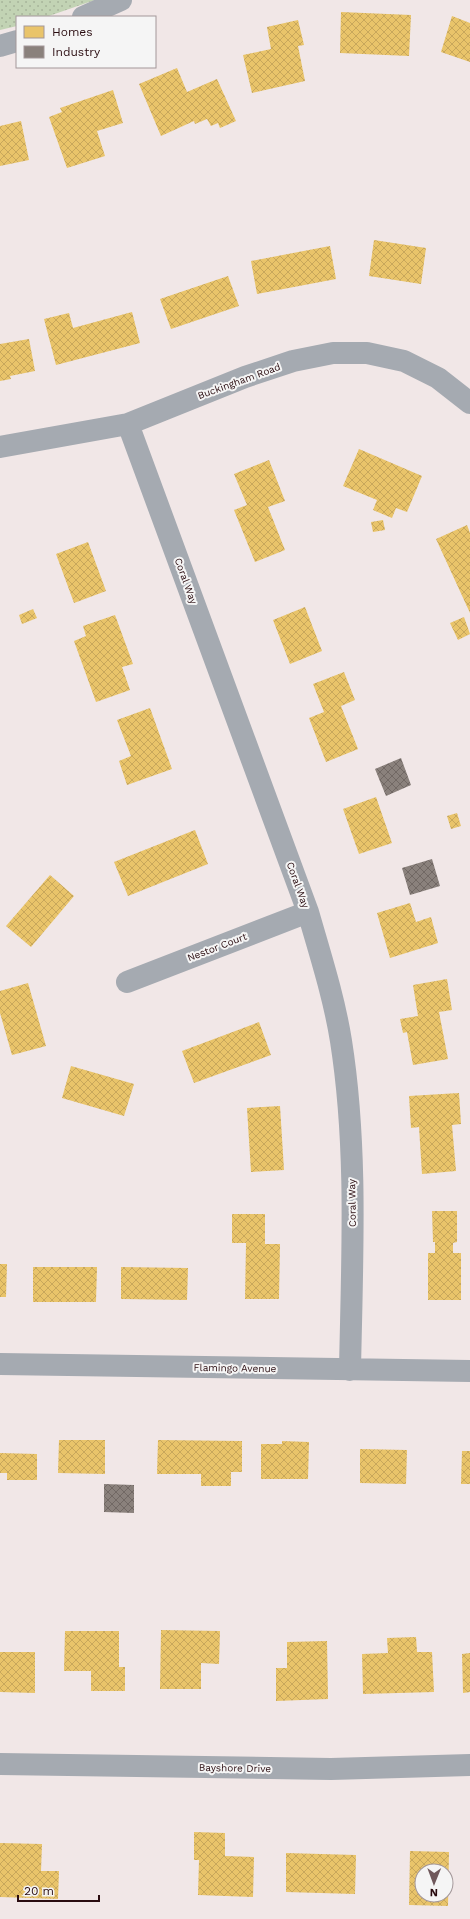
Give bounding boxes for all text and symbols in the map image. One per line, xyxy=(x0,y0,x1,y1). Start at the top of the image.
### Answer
legend xyxy=(16,16,156,68)
text: Homes xyxy=(52,25,93,39)
text: Industry xyxy=(52,45,101,59)
street label: Buckingham Road xyxy=(196,361,282,401)
street label: Coral Way xyxy=(173,557,200,606)
street label: Coral Way xyxy=(285,861,312,910)
street label: Nestor Court xyxy=(186,930,249,963)
street label: Coral Way xyxy=(346,1178,358,1227)
street label: Flamingo Avenue xyxy=(193,1362,277,1374)
street label: Bayshore Drive xyxy=(199,1762,271,1774)
north arrow xyxy=(414,1863,454,1903)
scale bar xyxy=(18,1877,99,1903)
text: 20 m xyxy=(24,1884,54,1898)
text: N xyxy=(430,1886,438,1899)

